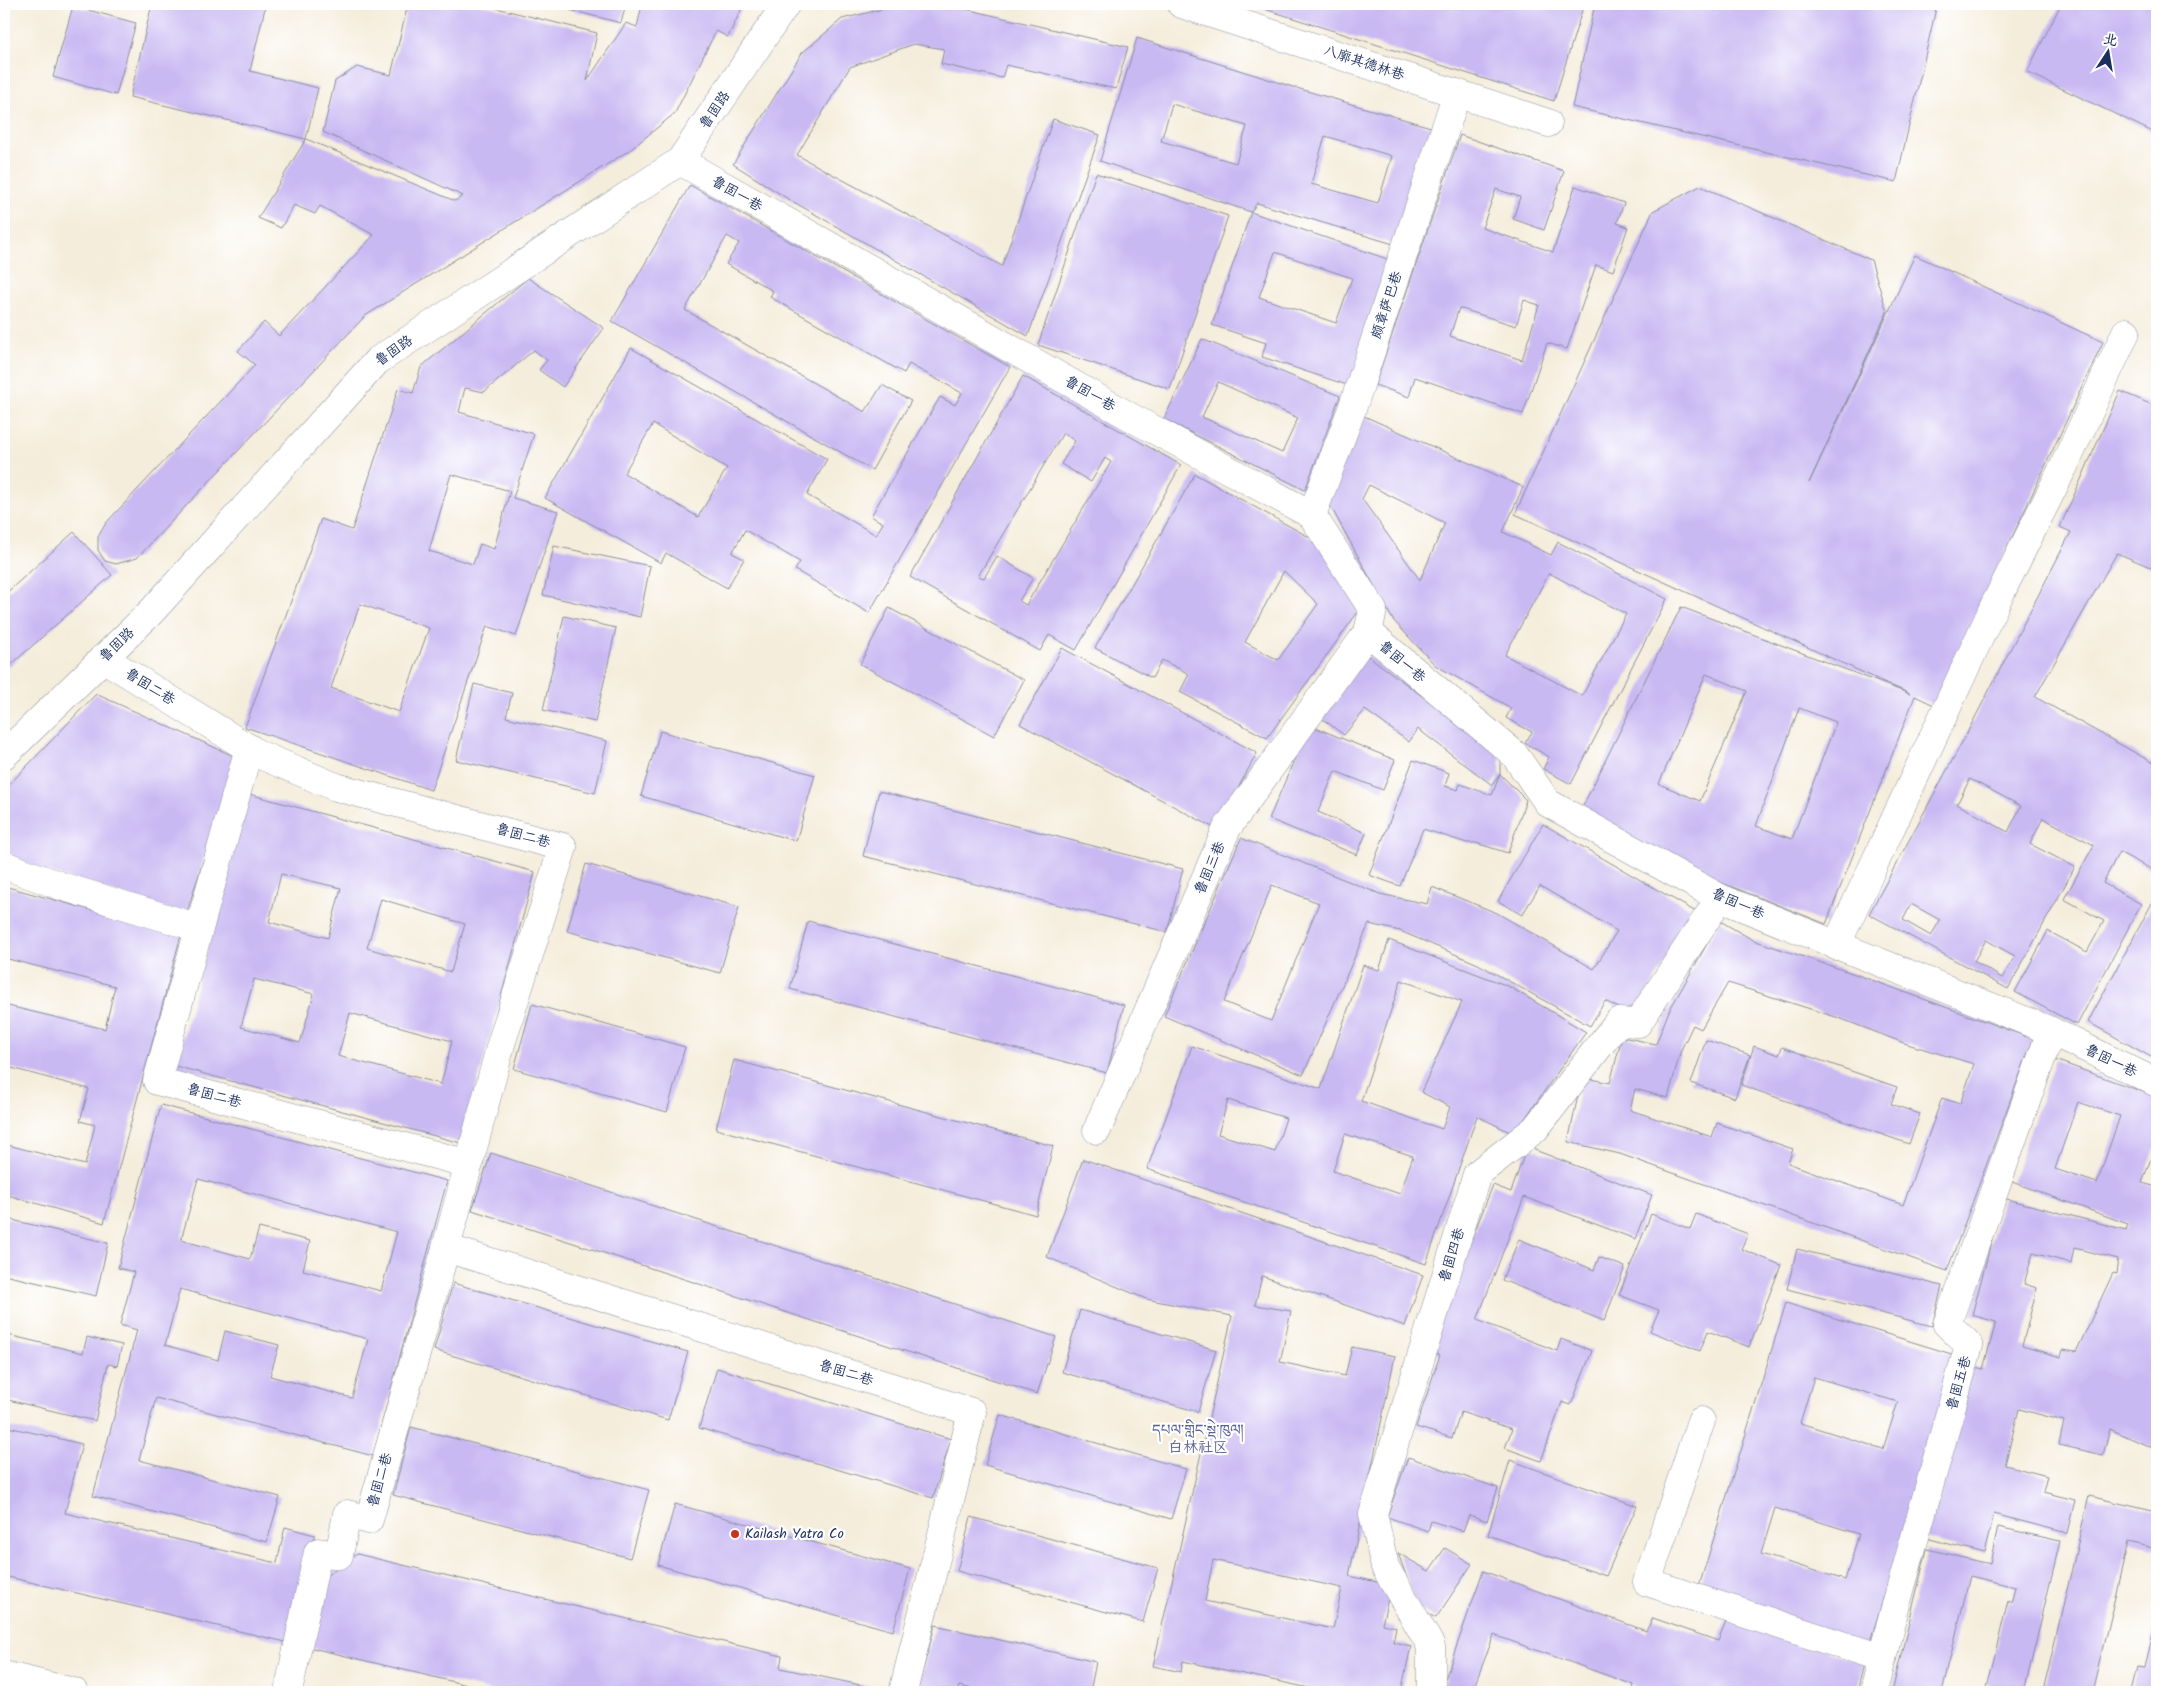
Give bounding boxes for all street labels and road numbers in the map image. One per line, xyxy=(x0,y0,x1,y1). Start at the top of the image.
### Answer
street label: 八廓其德林巷 xyxy=(1321,40,1408,87)
street label: 鲁固路 xyxy=(694,86,736,134)
street label: 鲁固一巷 xyxy=(707,170,768,218)
street label: 颇章萨巴巷 xyxy=(1366,267,1409,342)
street label: 鲁固路 xyxy=(370,330,418,372)
street label: 鲁固一巷 xyxy=(1060,370,1121,418)
street label: 鲁固路 xyxy=(94,622,140,668)
street label: 鲁固一巷 xyxy=(1373,636,1431,689)
street label: 鲁固二巷 xyxy=(120,663,180,712)
street label: 鲁固二巷 xyxy=(493,818,554,854)
street label: 鲁固三巷 xyxy=(1189,837,1231,898)
street label: 鲁固一巷 xyxy=(1708,883,1769,926)
street label: 鲁固一巷 xyxy=(2081,1039,2142,1084)
street label: 鲁固二巷 xyxy=(184,1078,245,1114)
street label: 鲁固四巷 xyxy=(1433,1224,1471,1285)
street label: 鲁固五巷 xyxy=(1941,1352,1978,1413)
street label: 鲁固二巷 xyxy=(816,1354,877,1392)
street label: 鲁固二巷 xyxy=(362,1449,399,1510)

